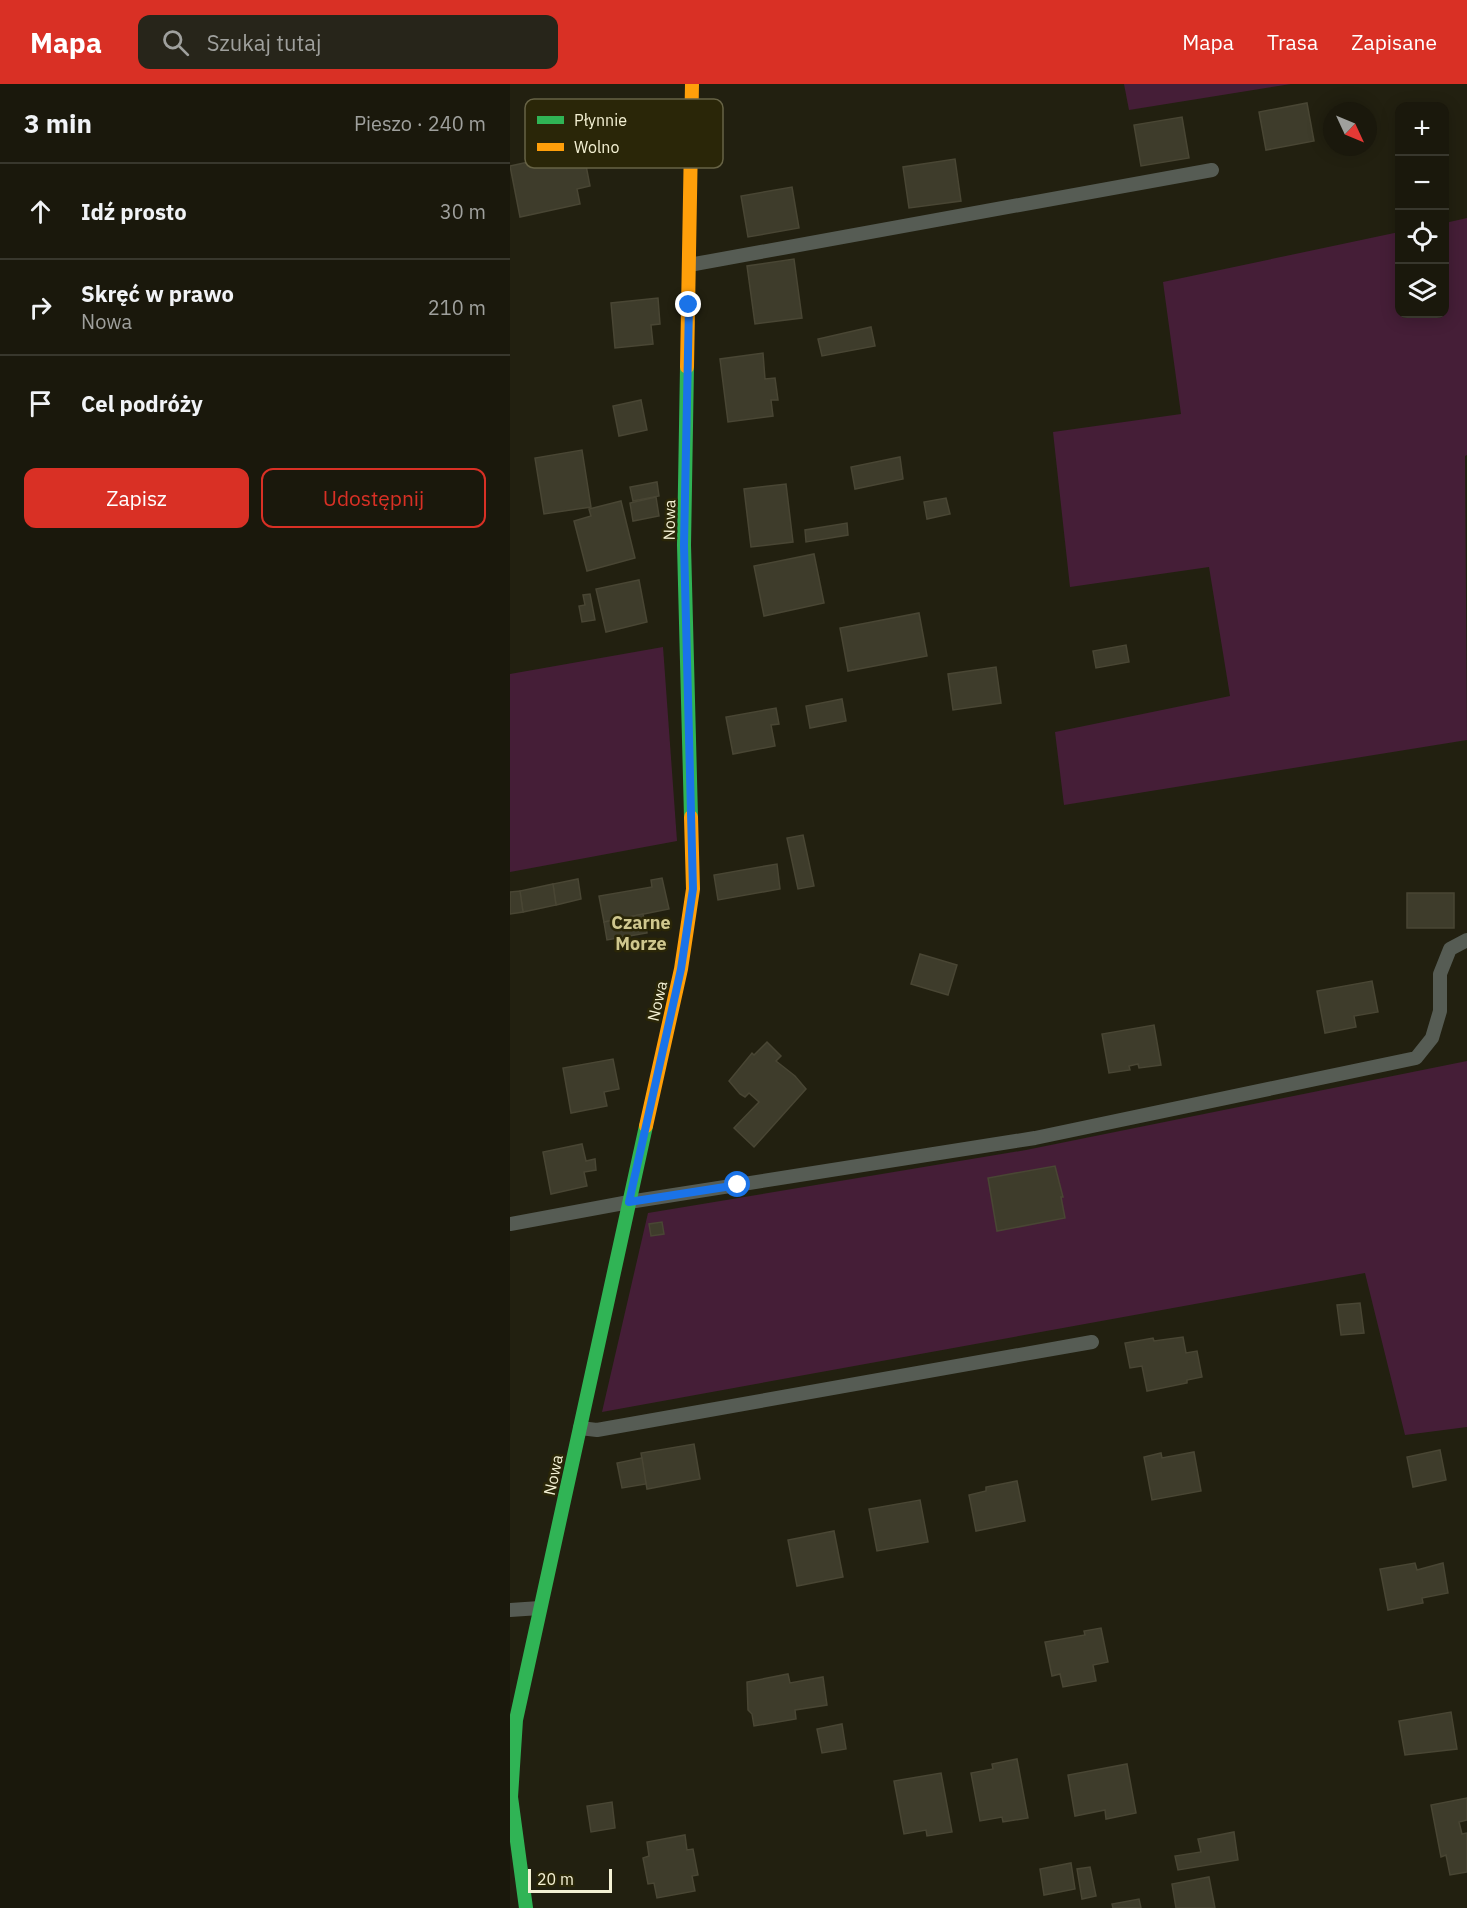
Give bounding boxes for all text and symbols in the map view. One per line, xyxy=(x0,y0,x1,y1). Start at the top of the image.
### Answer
search box xyxy=(138,15,558,69)
text: Mapa xyxy=(30,24,102,61)
icon: search xyxy=(159,26,192,59)
text: Szukaj tutaj xyxy=(207,28,321,57)
text: Mapa xyxy=(1182,28,1234,56)
text: Trasa xyxy=(1267,28,1318,56)
text: Zapisane xyxy=(1351,28,1437,56)
legend xyxy=(525,99,723,168)
north arrow xyxy=(1323,102,1377,156)
map controls xyxy=(1395,102,1449,318)
button: + xyxy=(1395,102,1449,156)
text: 3 min xyxy=(24,106,92,140)
text: Pieszo · 240 m xyxy=(354,110,486,137)
text: Płynnie xyxy=(574,110,627,130)
text: Wolno xyxy=(574,137,619,157)
button: − xyxy=(1395,156,1449,210)
icon: ahead xyxy=(24,195,57,228)
text: Idź prosto xyxy=(81,197,187,226)
text: 30 m xyxy=(440,198,486,225)
button: locate xyxy=(1395,210,1449,264)
button: layers xyxy=(1395,264,1449,318)
text: Skręć w prawo xyxy=(81,279,234,308)
icon: right xyxy=(24,291,57,324)
route end xyxy=(675,291,701,317)
text: 210 m xyxy=(428,294,486,321)
text: Nowa xyxy=(81,308,132,335)
icon: arrive xyxy=(24,387,57,420)
text: Cel podróży xyxy=(81,389,203,418)
button: Zapisz xyxy=(24,468,249,528)
button: Udostępnij xyxy=(261,468,486,528)
street label: Nowa xyxy=(659,499,679,541)
district label: Czarne Morze xyxy=(611,911,671,955)
street label: Nowa xyxy=(643,978,671,1023)
route start xyxy=(724,1171,750,1197)
street label: Nowa xyxy=(539,1452,567,1497)
scale bar xyxy=(528,1866,612,1894)
text: 20 m xyxy=(537,1869,574,1889)

